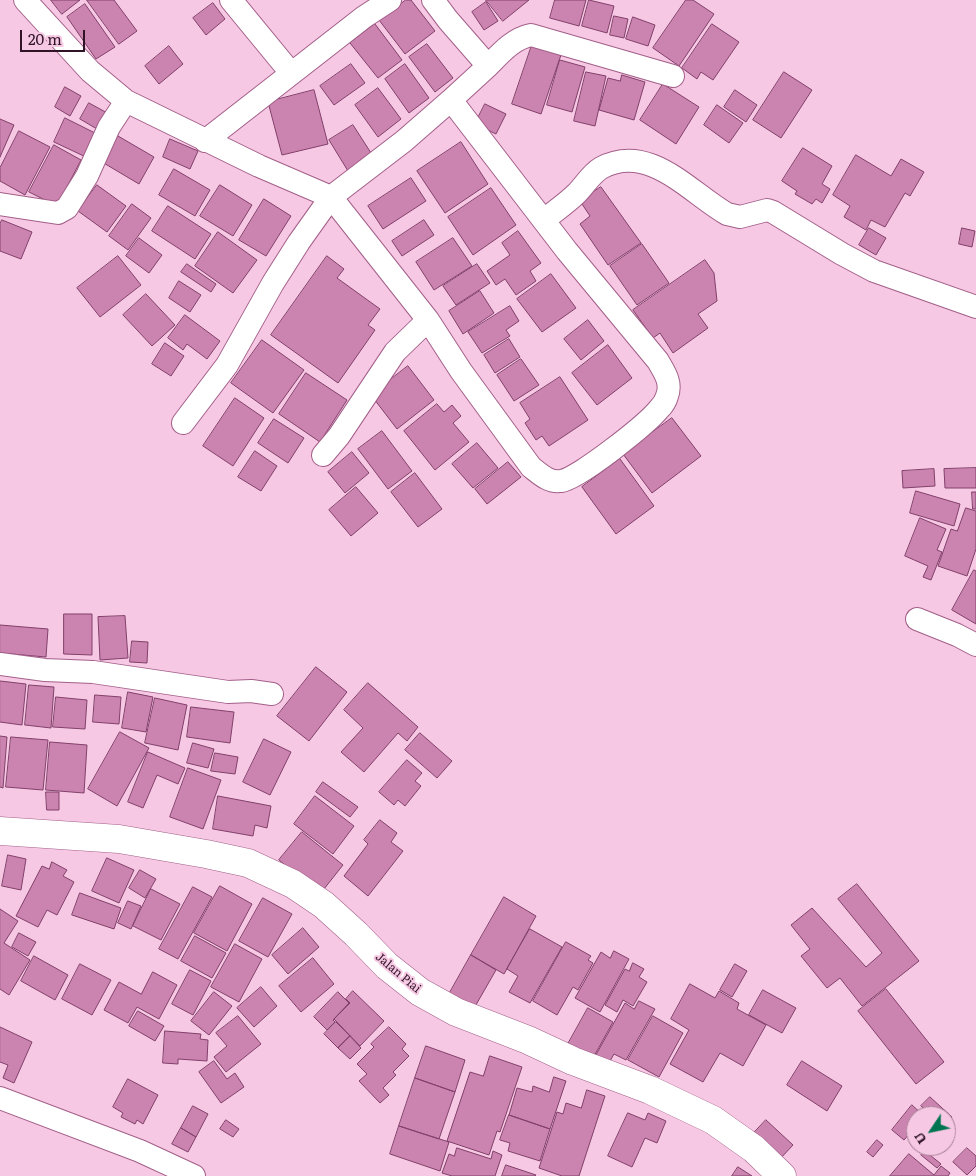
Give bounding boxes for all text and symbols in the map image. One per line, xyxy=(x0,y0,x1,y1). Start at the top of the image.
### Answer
scale bar xyxy=(22,20,88,52)
text: 20 m xyxy=(28,27,62,50)
street label: Jalan Piai xyxy=(372,950,424,996)
north arrow xyxy=(906,1106,956,1156)
text: U xyxy=(908,1129,931,1149)

